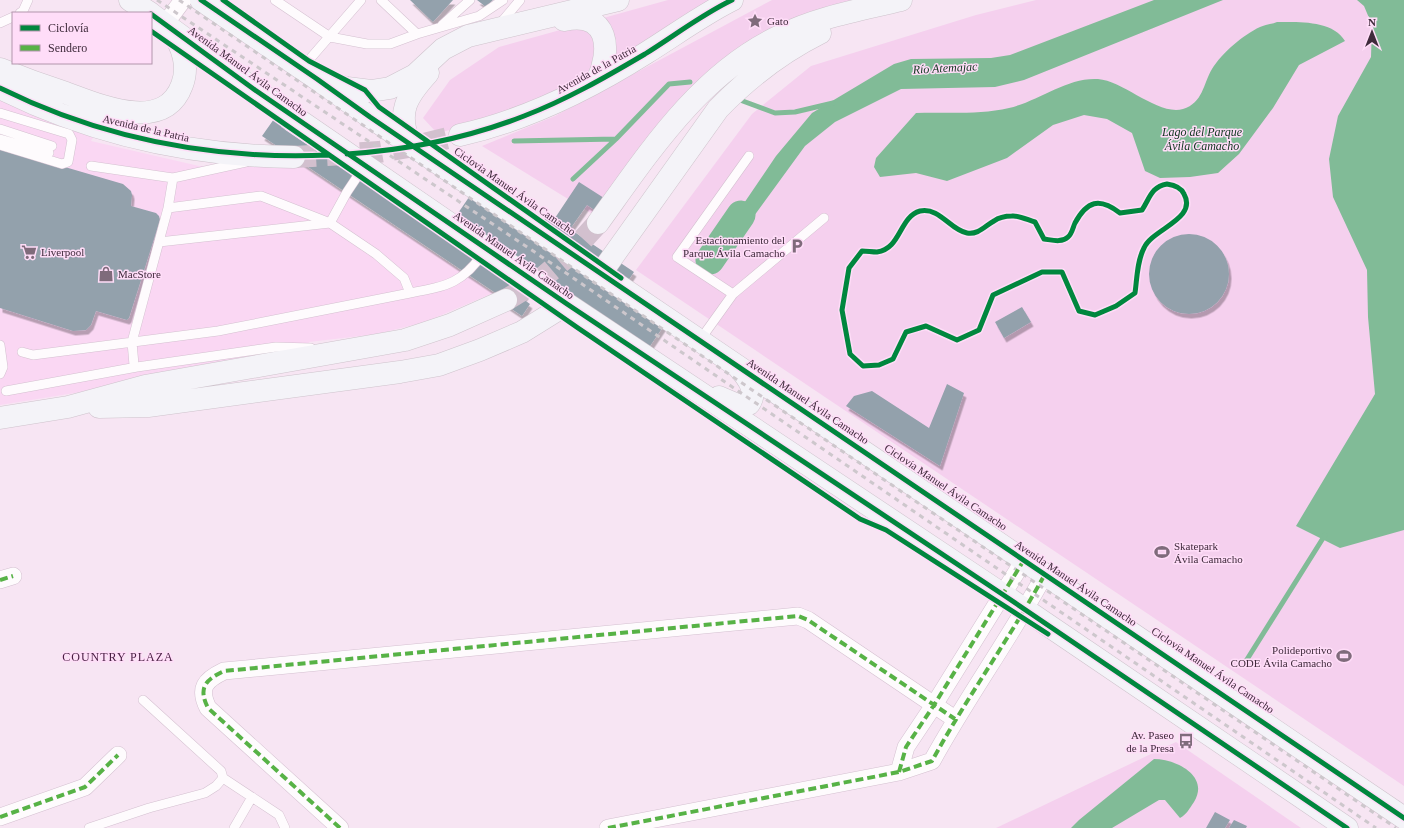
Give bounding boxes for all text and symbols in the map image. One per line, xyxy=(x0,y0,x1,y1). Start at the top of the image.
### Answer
legend xyxy=(12,12,152,64)
place icon: Gato xyxy=(746,12,764,30)
north arrow xyxy=(1352,12,1392,52)
place label: Gato xyxy=(767,15,789,27)
text: N xyxy=(1368,16,1376,28)
text: Ciclovía xyxy=(48,21,89,35)
street label: Avenida Manuel Ávila Camacho xyxy=(186,24,310,119)
text: Sendero xyxy=(48,41,87,55)
street label: Avenida de la Patria xyxy=(554,42,638,96)
water label: Río Atemajac xyxy=(911,59,978,77)
street label: Avenida de la Patria xyxy=(101,112,191,144)
water label: Lago del Parque Ávila Camacho xyxy=(1161,125,1243,153)
street label: Ciclovia Manuel Ávila Camacho xyxy=(452,144,578,238)
street label: Avenida Manuel Ávila Camacho xyxy=(451,209,577,302)
place label: Estacionamiento del Parque Ávila Camacho xyxy=(683,234,785,259)
parking icon: Estacionamiento del Parque Ávila Camacho xyxy=(788,237,806,255)
supermarket icon: Liverpool xyxy=(20,243,38,261)
place label: Liverpool xyxy=(41,246,84,258)
shop icon: MacStore xyxy=(97,265,115,283)
place label: MacStore xyxy=(118,268,161,280)
street label: Avenida Manuel Ávila Camacho xyxy=(745,356,872,447)
street label: Ciclovia Manuel Ávila Camacho xyxy=(882,441,1010,533)
street label: Avenida Manuel Ávila Camacho xyxy=(1013,538,1140,629)
place label: Skatepark Ávila Camacho xyxy=(1174,540,1243,565)
sports icon: Skatepark Ávila Camacho xyxy=(1153,543,1171,561)
street label: Ciclovia Manuel Ávila Camacho xyxy=(1149,624,1277,716)
place label: Polideportivo CODE Ávila Camacho xyxy=(1231,644,1332,669)
sports icon: Polideportivo CODE Ávila Camacho xyxy=(1335,647,1353,665)
district label: COUNTRY PLAZA xyxy=(62,650,174,664)
place label: Av. Paseo de la Presa xyxy=(1126,729,1174,754)
bus stop icon: Av. Paseo de la Presa xyxy=(1177,732,1195,750)

